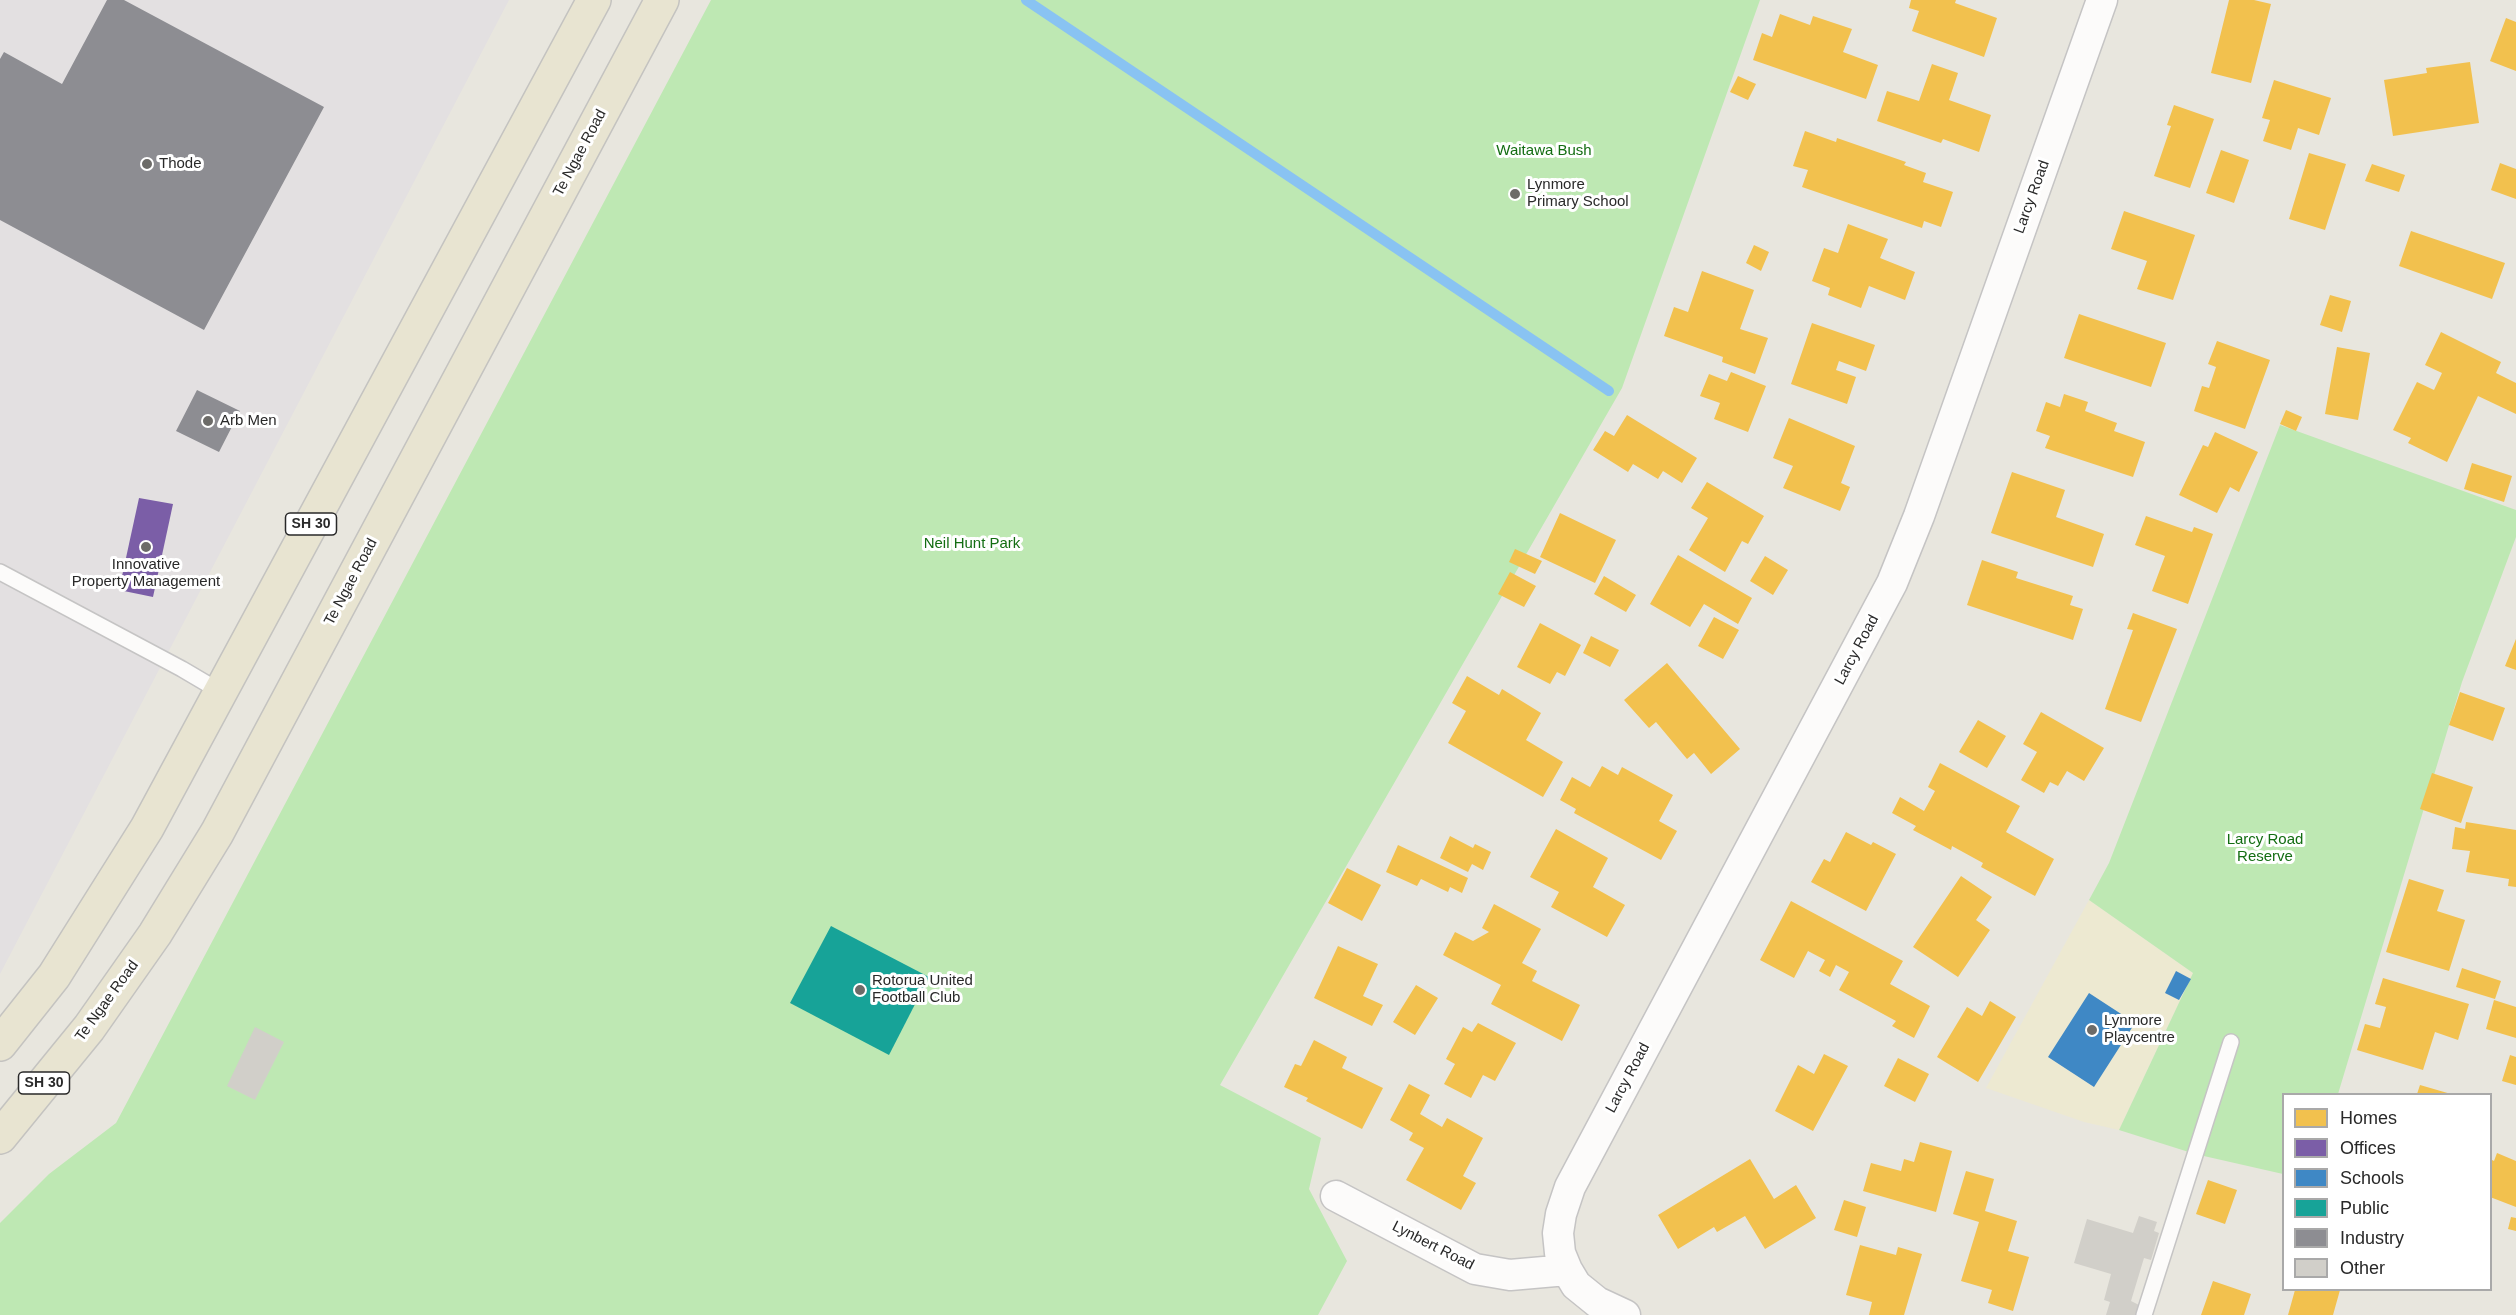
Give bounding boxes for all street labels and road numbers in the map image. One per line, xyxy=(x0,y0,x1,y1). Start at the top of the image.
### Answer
street label: Te Ngae Road xyxy=(550,106,610,200)
street label: Larcy Road xyxy=(2010,158,2054,236)
road number: SH 30 xyxy=(286,513,336,535)
street label: Te Ngae Road xyxy=(321,535,381,629)
street label: Larcy Road xyxy=(1831,612,1883,688)
street label: Te Ngae Road xyxy=(72,957,142,1045)
street label: Larcy Road xyxy=(1602,1040,1654,1116)
road number: SH 30 xyxy=(18,1072,70,1094)
street label: Lynbert Road xyxy=(1389,1218,1477,1274)

